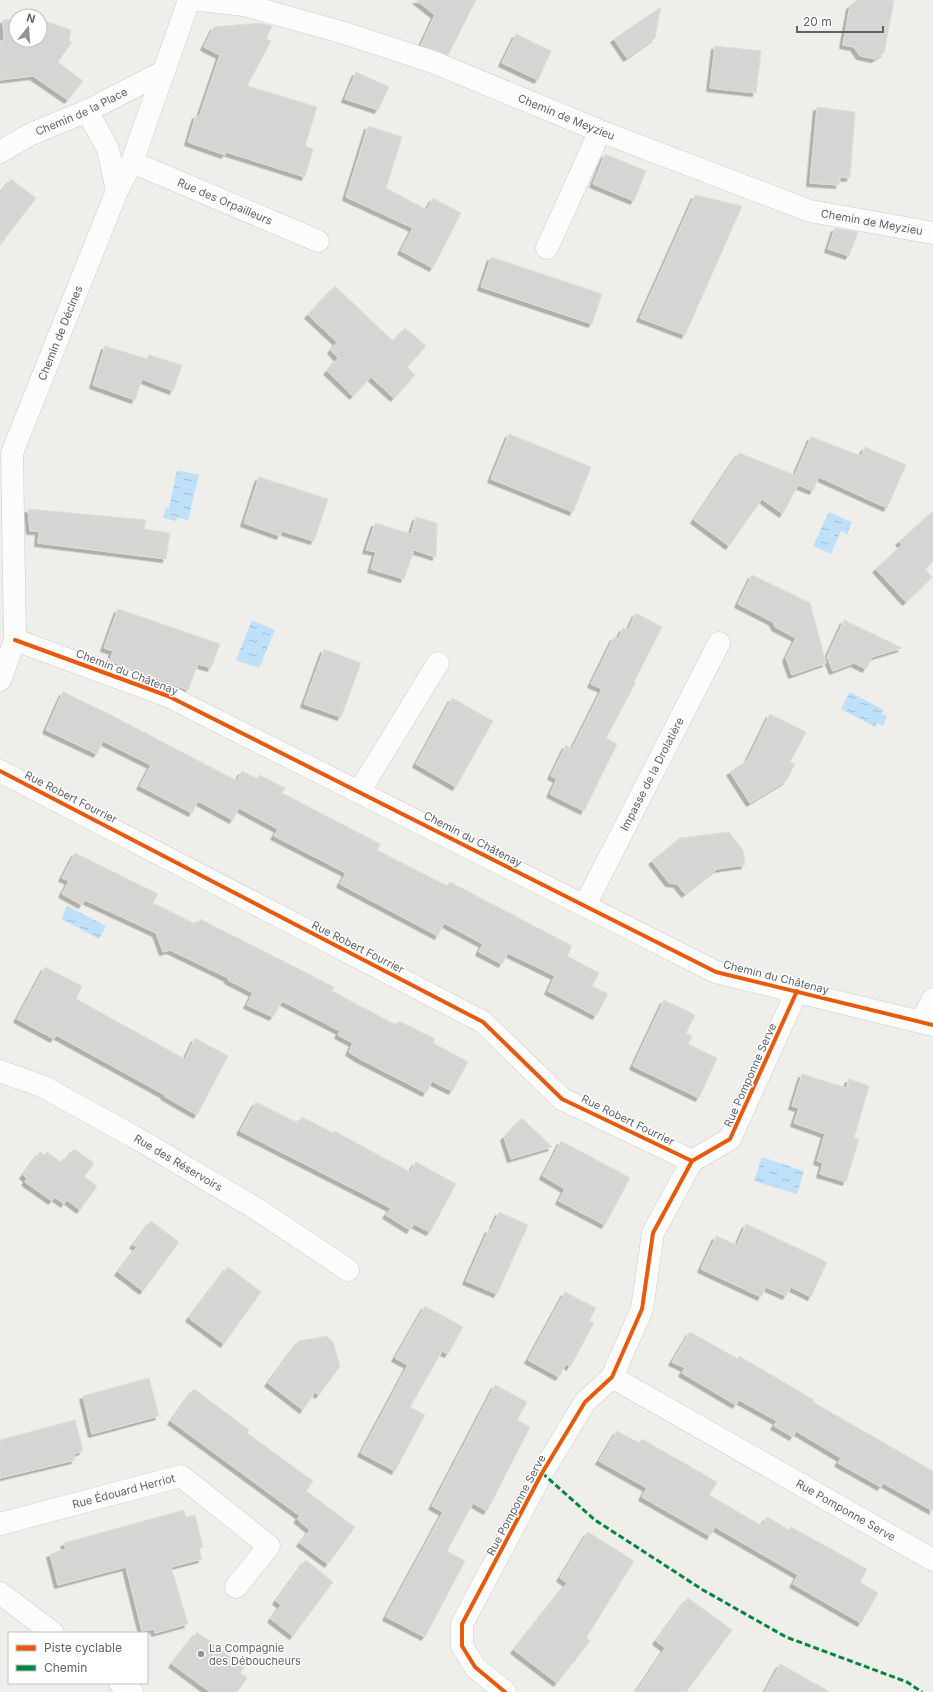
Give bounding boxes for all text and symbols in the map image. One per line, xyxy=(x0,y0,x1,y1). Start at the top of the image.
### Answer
north arrow xyxy=(8,8,48,48)
scale bar xyxy=(797,8,883,34)
text: N xyxy=(25,11,37,26)
text: 20 m xyxy=(803,14,832,29)
street label: Chemin de la Place xyxy=(33,84,130,138)
street label: Chemin de Meyzieu xyxy=(516,91,617,143)
street label: Rue des Orpailleurs xyxy=(175,175,275,228)
street label: Chemin de Meyzieu xyxy=(820,206,924,238)
street label: Chemin de Décines xyxy=(35,283,85,383)
street label: Chemin du Châtenay xyxy=(74,646,180,698)
street label: Impasse de la Drolatière xyxy=(617,715,687,833)
street label: Rue Robert Fourrier xyxy=(22,768,120,826)
street label: Chemin du Châtenay xyxy=(421,808,525,870)
street label: Rue Robert Fourrier xyxy=(309,918,407,976)
street label: Chemin du Châtenay xyxy=(722,957,830,997)
street label: Rue Pomponne Serve xyxy=(721,1021,779,1129)
street label: Rue Robert Fourrier xyxy=(579,1091,677,1149)
street label: Rue des Réservoirs xyxy=(132,1131,225,1194)
street label: Rue Pomponne Serve xyxy=(483,1452,549,1558)
street label: Rue Édouard Herriot xyxy=(71,1471,177,1512)
street label: Rue Pomponne Serve xyxy=(793,1476,898,1544)
legend xyxy=(8,1632,148,1684)
text: Piste cyclable xyxy=(44,1640,122,1655)
place label: La Compagnie des Déboucheurs xyxy=(209,1641,301,1668)
marker: La Compagnie des Déboucheurs xyxy=(196,1649,206,1659)
text: Chemin xyxy=(44,1660,87,1675)

